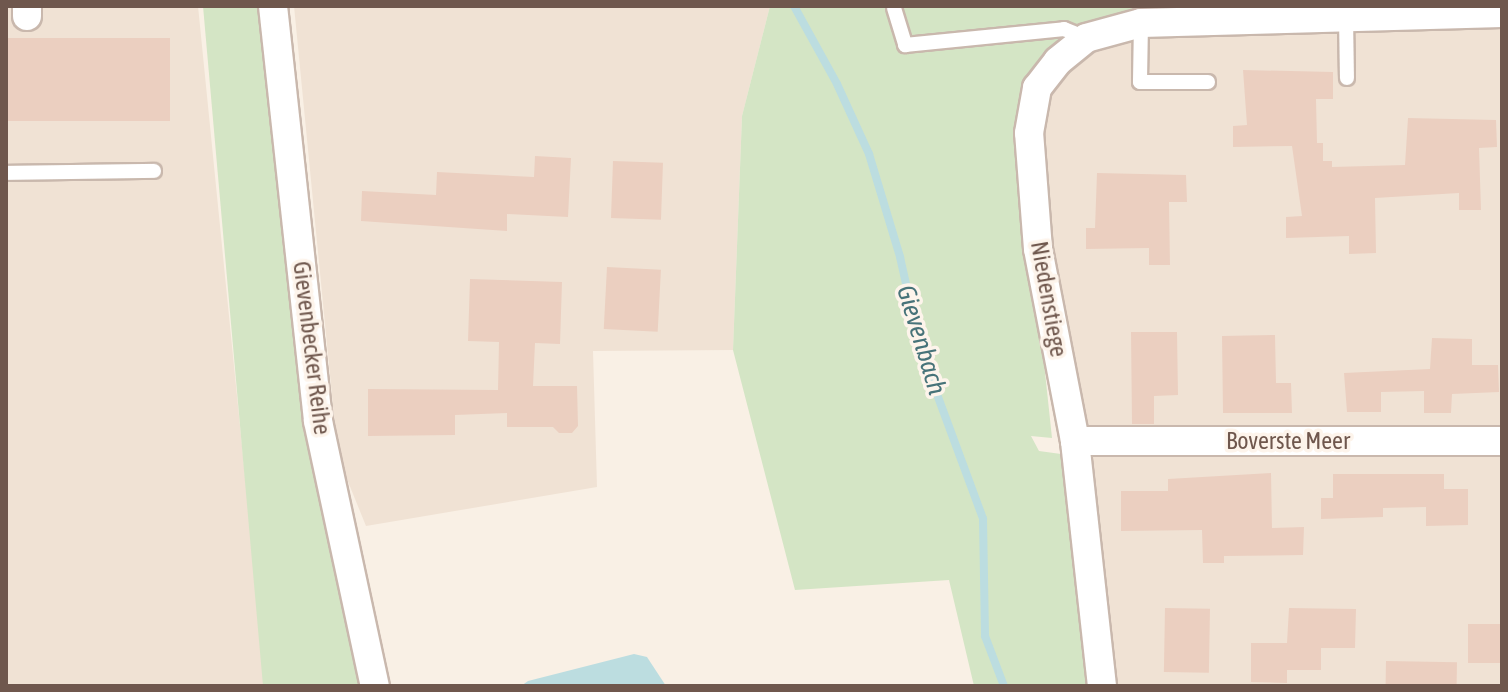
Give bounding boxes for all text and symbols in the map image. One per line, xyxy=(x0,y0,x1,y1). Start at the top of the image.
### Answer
street label: Niedenstiege xyxy=(1025,239,1073,359)
street label: Gievenbecker Reihe xyxy=(287,260,337,436)
water label: Gievenbach xyxy=(890,281,952,399)
street label: Boverste Meer xyxy=(1226,427,1350,455)

